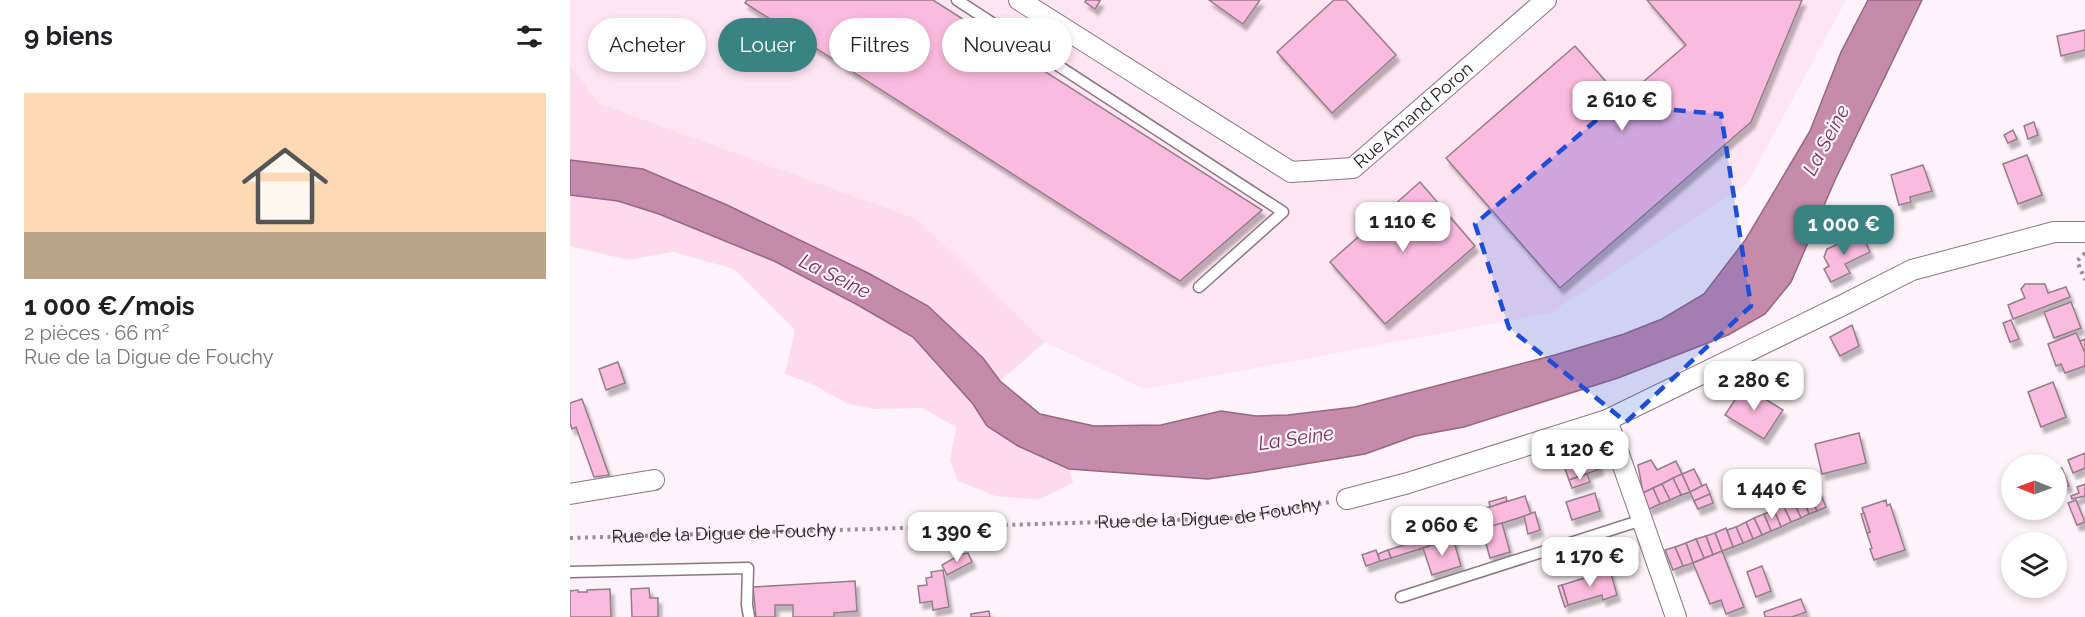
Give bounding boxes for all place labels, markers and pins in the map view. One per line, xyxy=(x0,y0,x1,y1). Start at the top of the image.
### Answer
pin: 2 610 € xyxy=(1567,81,1677,132)
pin: 1 110 € xyxy=(1348,202,1458,253)
pin: 1 000 € xyxy=(1789,205,1899,256)
pin: 2 280 € xyxy=(1699,361,1809,412)
pin: 1 120 € xyxy=(1525,430,1635,481)
pin: 1 440 € xyxy=(1717,469,1827,520)
pin: 2 060 € xyxy=(1387,506,1497,557)
pin: 1 390 € xyxy=(902,512,1012,563)
pin: 1 170 € xyxy=(1535,537,1645,588)

